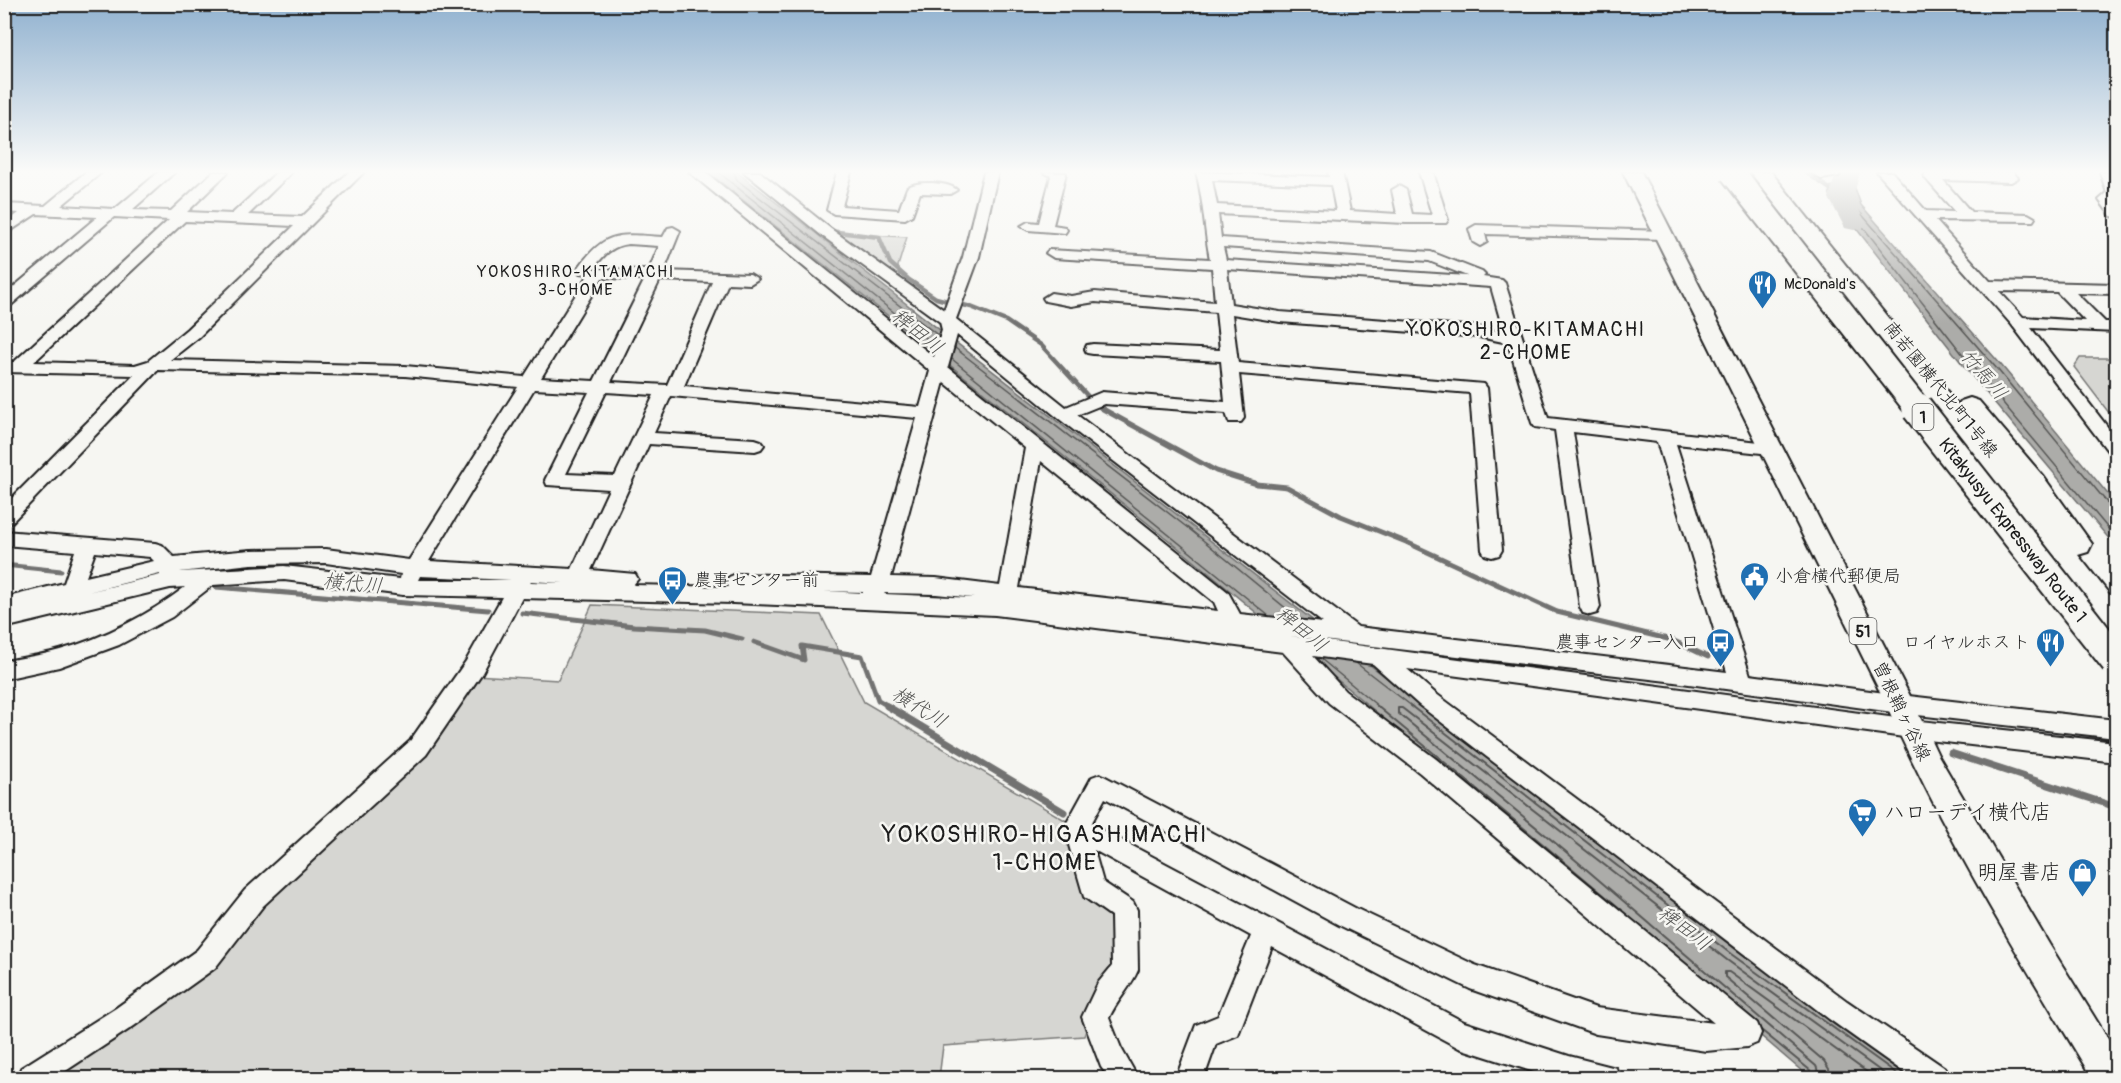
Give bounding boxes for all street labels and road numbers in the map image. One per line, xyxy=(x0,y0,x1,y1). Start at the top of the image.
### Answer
street label: 南若園横代北町1号線 xyxy=(1879,317,2003,461)
road number: 1 xyxy=(1912,404,1934,430)
street label: Kitakyusyu Expressway Route 1 xyxy=(1933,433,2092,627)
road number: 51 xyxy=(1850,618,1876,644)
street label: 曽根鞘ヶ谷線 xyxy=(1868,658,1936,765)

